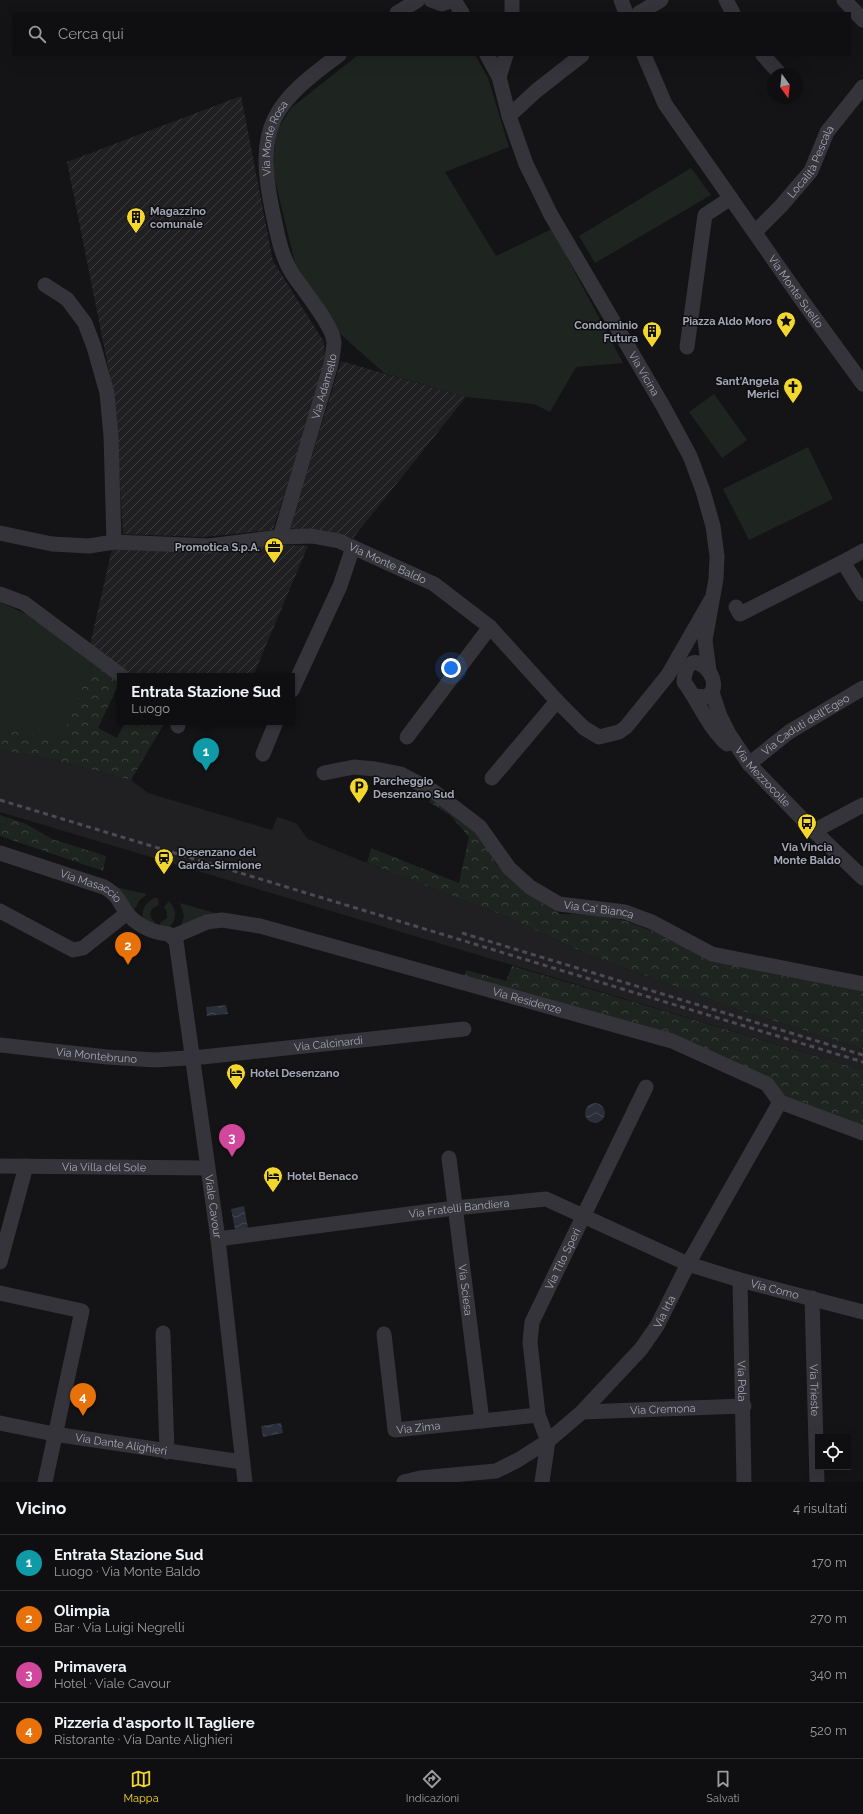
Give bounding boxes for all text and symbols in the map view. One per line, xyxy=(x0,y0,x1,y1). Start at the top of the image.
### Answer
search box xyxy=(12,12,851,56)
icon: search xyxy=(26,23,48,45)
text: Cerca qui xyxy=(58,25,124,43)
north arrow xyxy=(767,68,803,104)
street label: Via Monte Rosa xyxy=(259,98,290,177)
street label: Località Pescala xyxy=(785,122,837,200)
place label: Magazzino comunale xyxy=(150,205,206,231)
building icon: Magazzino comunale xyxy=(125,206,147,234)
street label: Via Monte Suello xyxy=(766,252,827,331)
place icon: Piazza Aldo Moro xyxy=(775,310,797,338)
place label: Piazza Aldo Moro xyxy=(682,315,772,328)
place label: Condominio Futura xyxy=(574,319,638,345)
building icon: Condominio Futura xyxy=(641,320,663,348)
street label: Via Vicina xyxy=(626,349,662,398)
street label: Via Adamello xyxy=(309,352,339,421)
place label: Sant'Angela Merici xyxy=(716,375,779,401)
church icon: Sant'Angela Merici xyxy=(782,376,804,404)
office icon: Promotica S.p.A. xyxy=(263,536,285,564)
street label: Via Monte Baldo xyxy=(347,540,429,586)
place label: Promotica S.p.A. xyxy=(175,541,260,554)
your location xyxy=(441,658,461,678)
popup xyxy=(117,673,295,725)
text: Entrata Stazione Sud xyxy=(131,683,281,701)
street label: Via Caduti dell'Egeo xyxy=(759,691,852,758)
text: Luogo xyxy=(131,701,170,716)
pin: 1 xyxy=(193,738,219,771)
street label: Via Mezzocolle xyxy=(733,744,794,810)
place label: Parcheggio Desenzano Sud xyxy=(373,775,454,801)
parking icon: Parcheggio Desenzano Sud xyxy=(348,776,370,804)
bus stop icon: Via Vincia Monte Baldo xyxy=(796,812,818,840)
place label: Via Vincia Monte Baldo xyxy=(773,841,841,867)
place label: Desenzano del Garda-Sirmione xyxy=(178,846,262,872)
station icon: Desenzano del Garda-Sirmione xyxy=(153,847,175,875)
street label: Via Masaccio xyxy=(59,867,125,905)
street label: Via Ca' Bianca xyxy=(563,898,636,921)
pin: 2 xyxy=(115,932,141,965)
street label: Via Residenze xyxy=(491,985,564,1017)
street label: Via Calcinardi xyxy=(293,1033,363,1054)
street label: Via Montebruno xyxy=(55,1045,138,1065)
hotel icon: Hotel Desenzano xyxy=(225,1062,247,1090)
place label: Hotel Desenzano xyxy=(250,1067,340,1080)
pin: 3 xyxy=(219,1124,245,1157)
street label: Via Villa del Sole xyxy=(62,1160,147,1174)
hotel icon: Hotel Benaco xyxy=(262,1165,284,1193)
place label: Hotel Benaco xyxy=(287,1170,358,1183)
street label: Viale Cavour xyxy=(203,1174,224,1239)
street label: Via Fratelli Bandiera xyxy=(408,1196,510,1220)
street label: Via Tito Speri xyxy=(542,1226,583,1292)
street label: Via Sciesa xyxy=(456,1264,475,1316)
street label: Via Como xyxy=(749,1277,801,1302)
street label: Via Irta xyxy=(651,1293,678,1330)
street label: Via Pola xyxy=(735,1360,749,1402)
street label: Via Trieste xyxy=(807,1364,822,1417)
pin: 4 xyxy=(70,1383,96,1416)
street label: Via Cremona xyxy=(630,1401,696,1417)
street label: Via Zima xyxy=(396,1419,441,1436)
street label: Via Dante Alighieri xyxy=(74,1431,168,1457)
map controls xyxy=(815,1434,851,1470)
button: locate xyxy=(815,1434,851,1470)
text: Vicino xyxy=(16,1498,66,1518)
text: 4 risultati xyxy=(793,1501,847,1516)
text: Entrata Stazione Sud xyxy=(54,1546,203,1564)
text: 1 xyxy=(26,1555,32,1570)
text: 170 m xyxy=(811,1555,847,1570)
text: Luogo · Via Monte Baldo xyxy=(54,1564,200,1579)
text: Olimpia xyxy=(54,1602,110,1620)
text: 2 xyxy=(25,1611,33,1626)
text: 270 m xyxy=(810,1611,847,1626)
text: Bar · Via Luigi Negrelli xyxy=(54,1620,185,1635)
text: Primavera xyxy=(54,1658,127,1676)
text: 3 xyxy=(25,1667,33,1682)
text: 340 m xyxy=(810,1667,847,1682)
text: Hotel · Viale Cavour xyxy=(54,1676,171,1691)
text: Pizzeria d'asporto Il Tagliere xyxy=(54,1714,255,1732)
text: 4 xyxy=(25,1723,33,1738)
text: 520 m xyxy=(810,1723,847,1738)
text: Ristorante · Via Dante Alighieri xyxy=(54,1732,233,1747)
tab: Mappa xyxy=(124,1768,159,1805)
tab: Indicazioni xyxy=(406,1768,459,1805)
tab: Salvati xyxy=(706,1768,739,1805)

